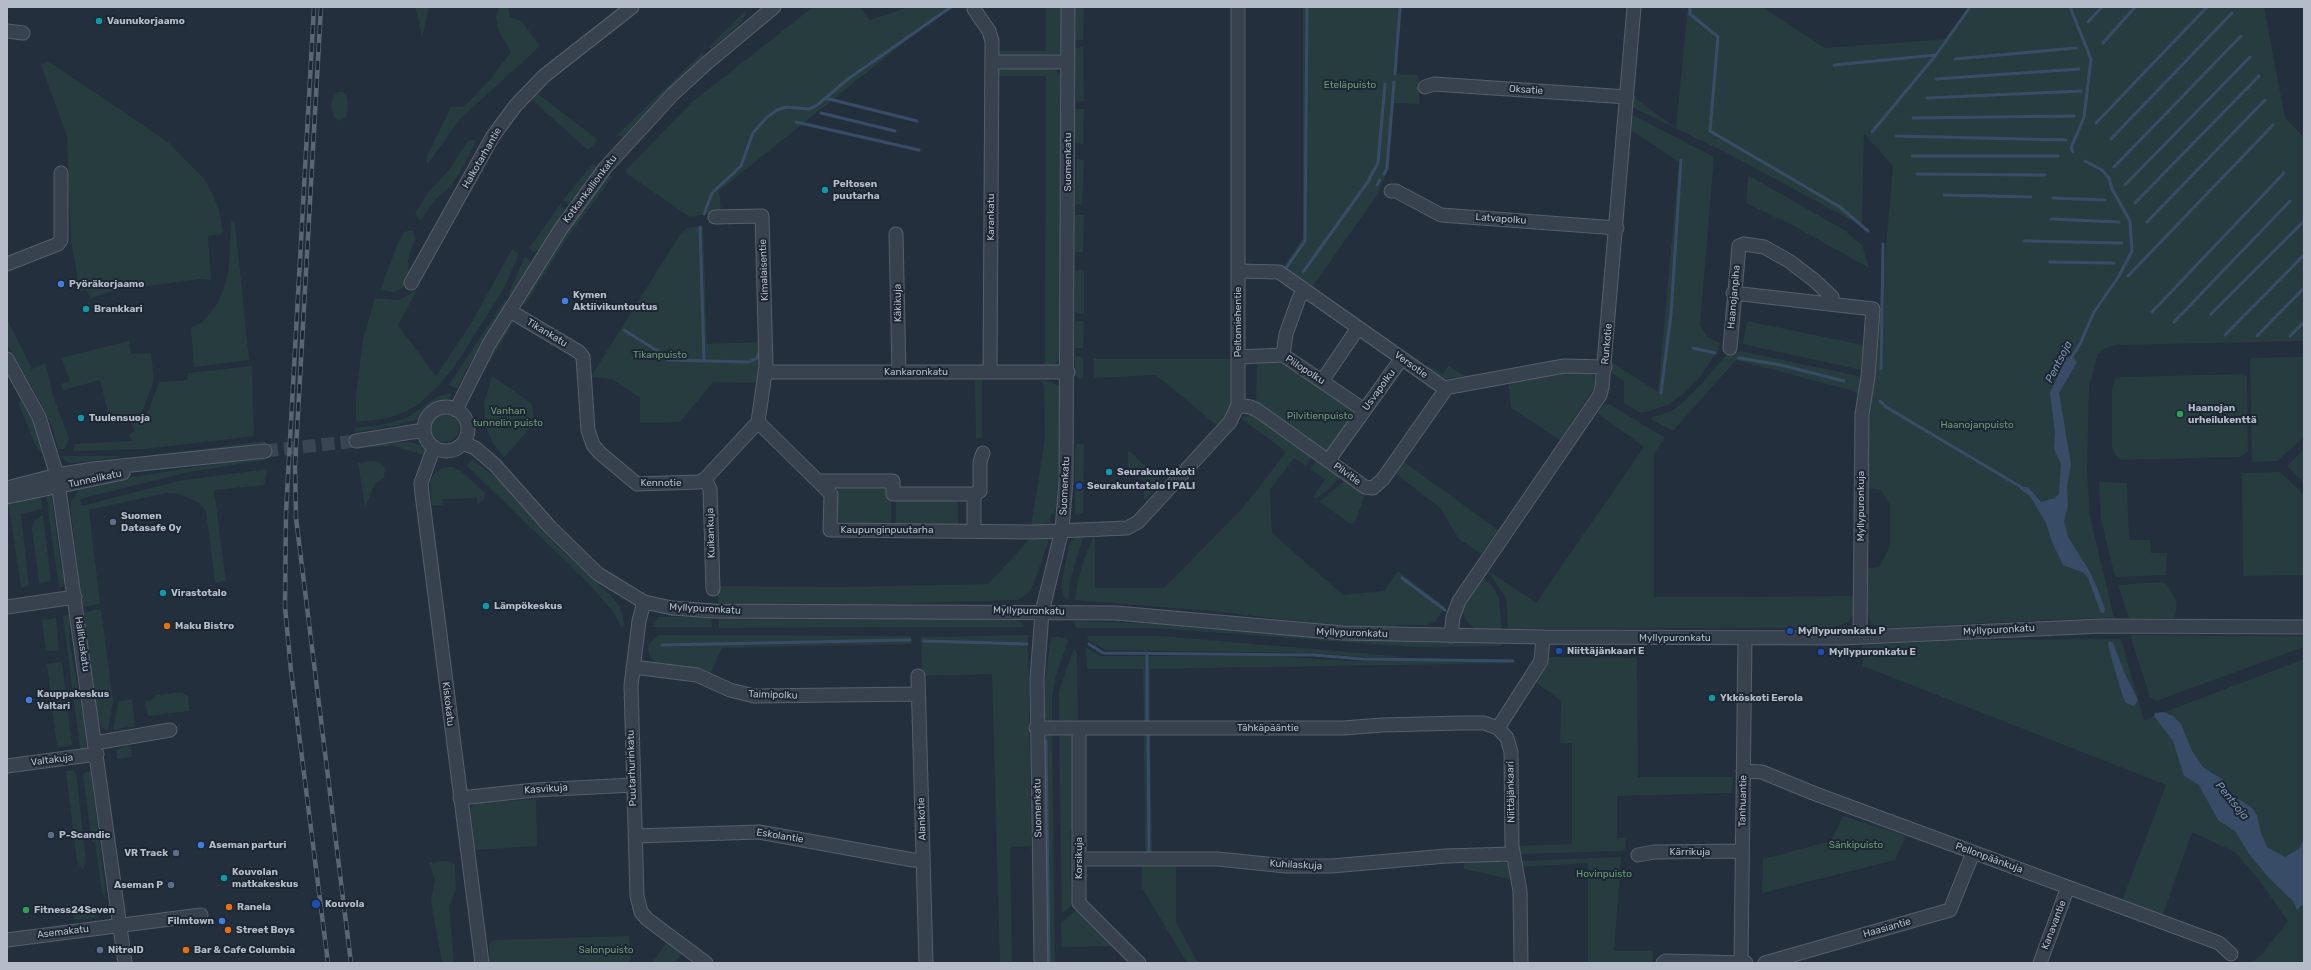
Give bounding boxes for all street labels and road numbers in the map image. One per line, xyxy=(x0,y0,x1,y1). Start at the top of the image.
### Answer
street label: Oksatie xyxy=(1508,83,1544,97)
street label: Halkotarhantie xyxy=(460,125,504,191)
street label: Suomenkatu xyxy=(1062,133,1074,191)
street label: Kotkankallionkatu xyxy=(561,153,619,225)
street label: Karankatu xyxy=(985,193,997,241)
street label: Latvapolku xyxy=(1475,211,1527,227)
street label: Kimalaisentie xyxy=(757,239,771,301)
street label: Haanojanpiha xyxy=(1725,265,1743,329)
street label: Käkikuja xyxy=(892,284,904,322)
street label: Peltomiehentie xyxy=(1232,287,1244,357)
street label: Tikankatu xyxy=(525,316,569,350)
street label: Runkotie xyxy=(1599,323,1615,365)
street label: Versotie xyxy=(1392,349,1430,381)
street label: Piilopolku xyxy=(1283,353,1327,387)
street label: Kankaronkatu xyxy=(884,366,948,378)
street label: Usvapolku xyxy=(1360,367,1398,413)
street label: Suomenkatu xyxy=(1057,456,1073,516)
street label: Pilvitie xyxy=(1331,460,1363,488)
street label: Tunnelikatu xyxy=(67,468,123,490)
street label: Myllypuronkuja xyxy=(1855,471,1867,541)
street label: Kennotie xyxy=(640,477,682,489)
street label: Kuikankuja xyxy=(704,508,718,558)
street label: Kaupunginpuutarha xyxy=(841,524,933,536)
street label: Myllypuronkatu xyxy=(669,601,741,617)
street label: Myllypuronkatu xyxy=(993,604,1065,618)
street label: Hallituskatu xyxy=(72,616,92,672)
street label: Myllypuronkatu xyxy=(1963,622,2035,638)
street label: Myllypuronkatu xyxy=(1316,626,1388,640)
street label: Myllypuronkatu xyxy=(1639,632,1711,644)
street label: Kiskokatu xyxy=(439,681,457,727)
street label: Taimipolku xyxy=(748,688,798,702)
street label: Tähkäpääntie xyxy=(1237,722,1299,734)
street label: Puutarhurinkatu xyxy=(625,730,639,806)
street label: Valtakuja xyxy=(30,751,74,769)
street label: Niittäjänkaari xyxy=(1504,761,1518,823)
street label: Tanhuantie xyxy=(1737,775,1749,827)
street label: Suomenkatu xyxy=(1031,778,1045,838)
street label: Kasvikuja xyxy=(524,781,568,797)
street label: Alankotie xyxy=(915,797,929,841)
street label: Eskolantie xyxy=(756,826,804,846)
street label: Korsikuja xyxy=(1073,837,1085,879)
street label: Pellonpäänkuja xyxy=(1954,840,2024,876)
street label: Kärrikuja xyxy=(1670,846,1710,858)
street label: Kuhilaskuja xyxy=(1269,858,1323,872)
street label: Kanavantie xyxy=(2039,899,2069,951)
street label: Haasiantie xyxy=(1862,915,1912,941)
street label: Asemakatu xyxy=(36,923,90,941)

